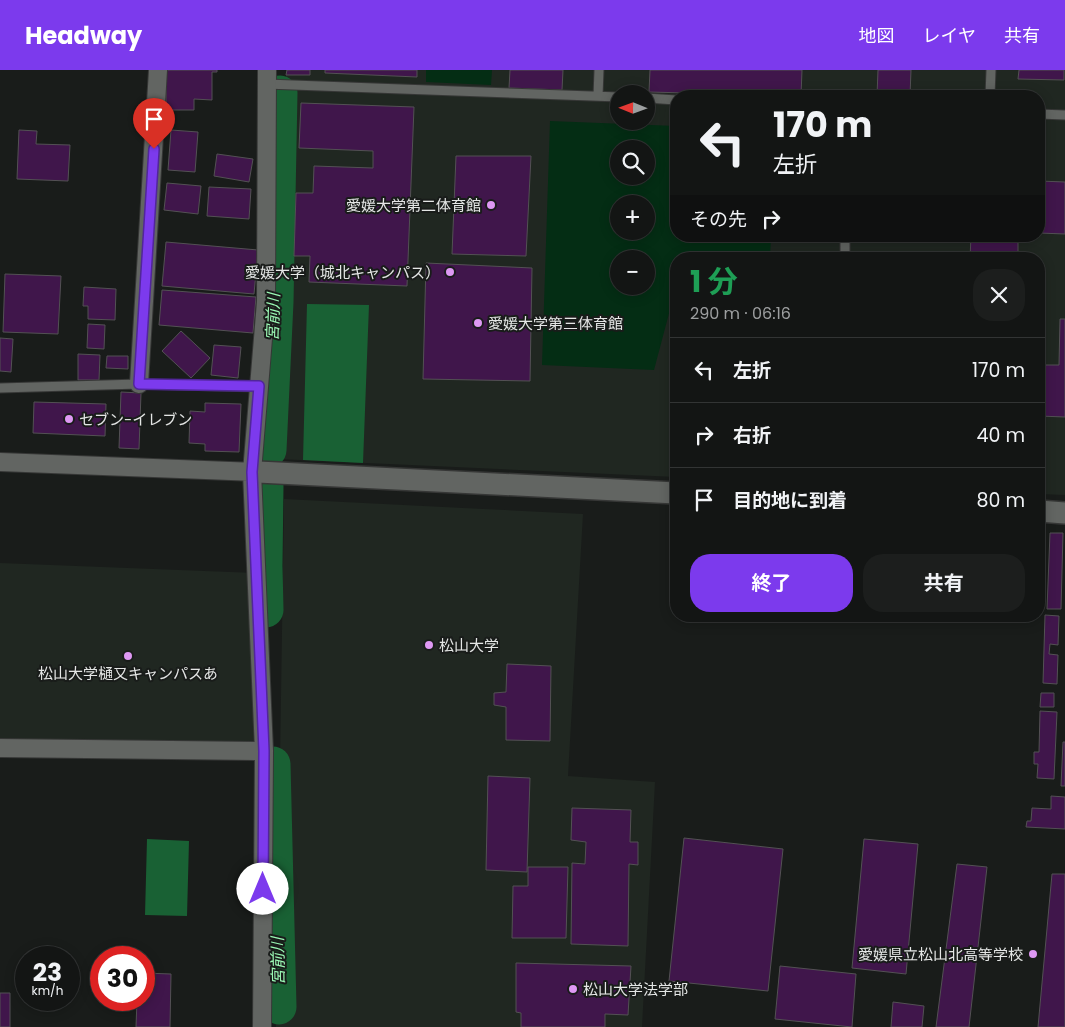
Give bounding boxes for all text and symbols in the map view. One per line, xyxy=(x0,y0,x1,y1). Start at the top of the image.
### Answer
text: Headway xyxy=(25,19,142,52)
text: 地図 xyxy=(859,23,895,48)
text: レイヤ xyxy=(923,23,976,48)
text: 共有 xyxy=(1004,23,1040,48)
north arrow xyxy=(610,85,655,130)
map controls xyxy=(610,85,655,295)
pin xyxy=(133,98,175,149)
text: 170 m xyxy=(773,100,872,149)
icon: arrive xyxy=(140,105,168,133)
icon: left xyxy=(690,110,755,175)
button: search xyxy=(610,140,655,185)
text: 左折 xyxy=(773,149,817,180)
place label: 愛媛大学第二体育館 xyxy=(346,195,481,216)
button: + xyxy=(610,195,655,240)
marker: 愛媛大学第二体育館 xyxy=(485,199,497,211)
icon: right xyxy=(757,205,785,233)
text: その先 xyxy=(690,206,747,233)
button: − xyxy=(610,250,655,295)
text: 1 分 xyxy=(690,260,738,303)
place label: 愛媛大学（城北キャンパス） xyxy=(245,262,440,283)
marker: 愛媛大学（城北キャンパス） xyxy=(444,266,456,278)
button: close xyxy=(973,269,1025,321)
water label: 宮前川 xyxy=(261,291,285,341)
text: 290 m · 06:16 xyxy=(690,302,791,325)
place label: 愛媛大学第三体育館 xyxy=(488,313,623,334)
marker: 愛媛大学第三体育館 xyxy=(472,317,484,329)
icon: left xyxy=(690,356,718,384)
text: 左折 xyxy=(733,357,771,384)
text: 170 m xyxy=(972,357,1025,384)
place label: セブン-イレブン xyxy=(79,409,192,430)
marker: セブン-イレブン xyxy=(63,413,75,425)
icon: right xyxy=(690,421,718,449)
text: 右折 xyxy=(733,422,771,449)
text: 40 m xyxy=(976,422,1025,449)
icon: arrive xyxy=(690,486,718,514)
text: 目的地に到着 xyxy=(733,487,847,514)
text: 80 m xyxy=(976,487,1025,514)
button: 終了 xyxy=(690,554,853,612)
button: 共有 xyxy=(863,554,1025,612)
place label: 松山大学 xyxy=(439,635,499,656)
marker: 松山大学 xyxy=(423,639,435,651)
marker: 松山大学樋又キャンパスあ xyxy=(122,650,134,662)
place label: 松山大学樋又キャンパスあ xyxy=(38,663,218,684)
position arrow xyxy=(236,862,288,914)
water label: 宮前川 xyxy=(266,935,290,985)
place label: 愛媛県立松山北高等学校 xyxy=(858,944,1023,965)
speed limit sign: 30 xyxy=(90,946,155,1011)
marker: 愛媛県立松山北高等学校 xyxy=(1027,948,1039,960)
text: 23 xyxy=(33,955,62,990)
place label: 松山大学法学部 xyxy=(583,979,688,1000)
text: km/h xyxy=(32,982,63,999)
marker: 松山大学法学部 xyxy=(567,983,579,995)

